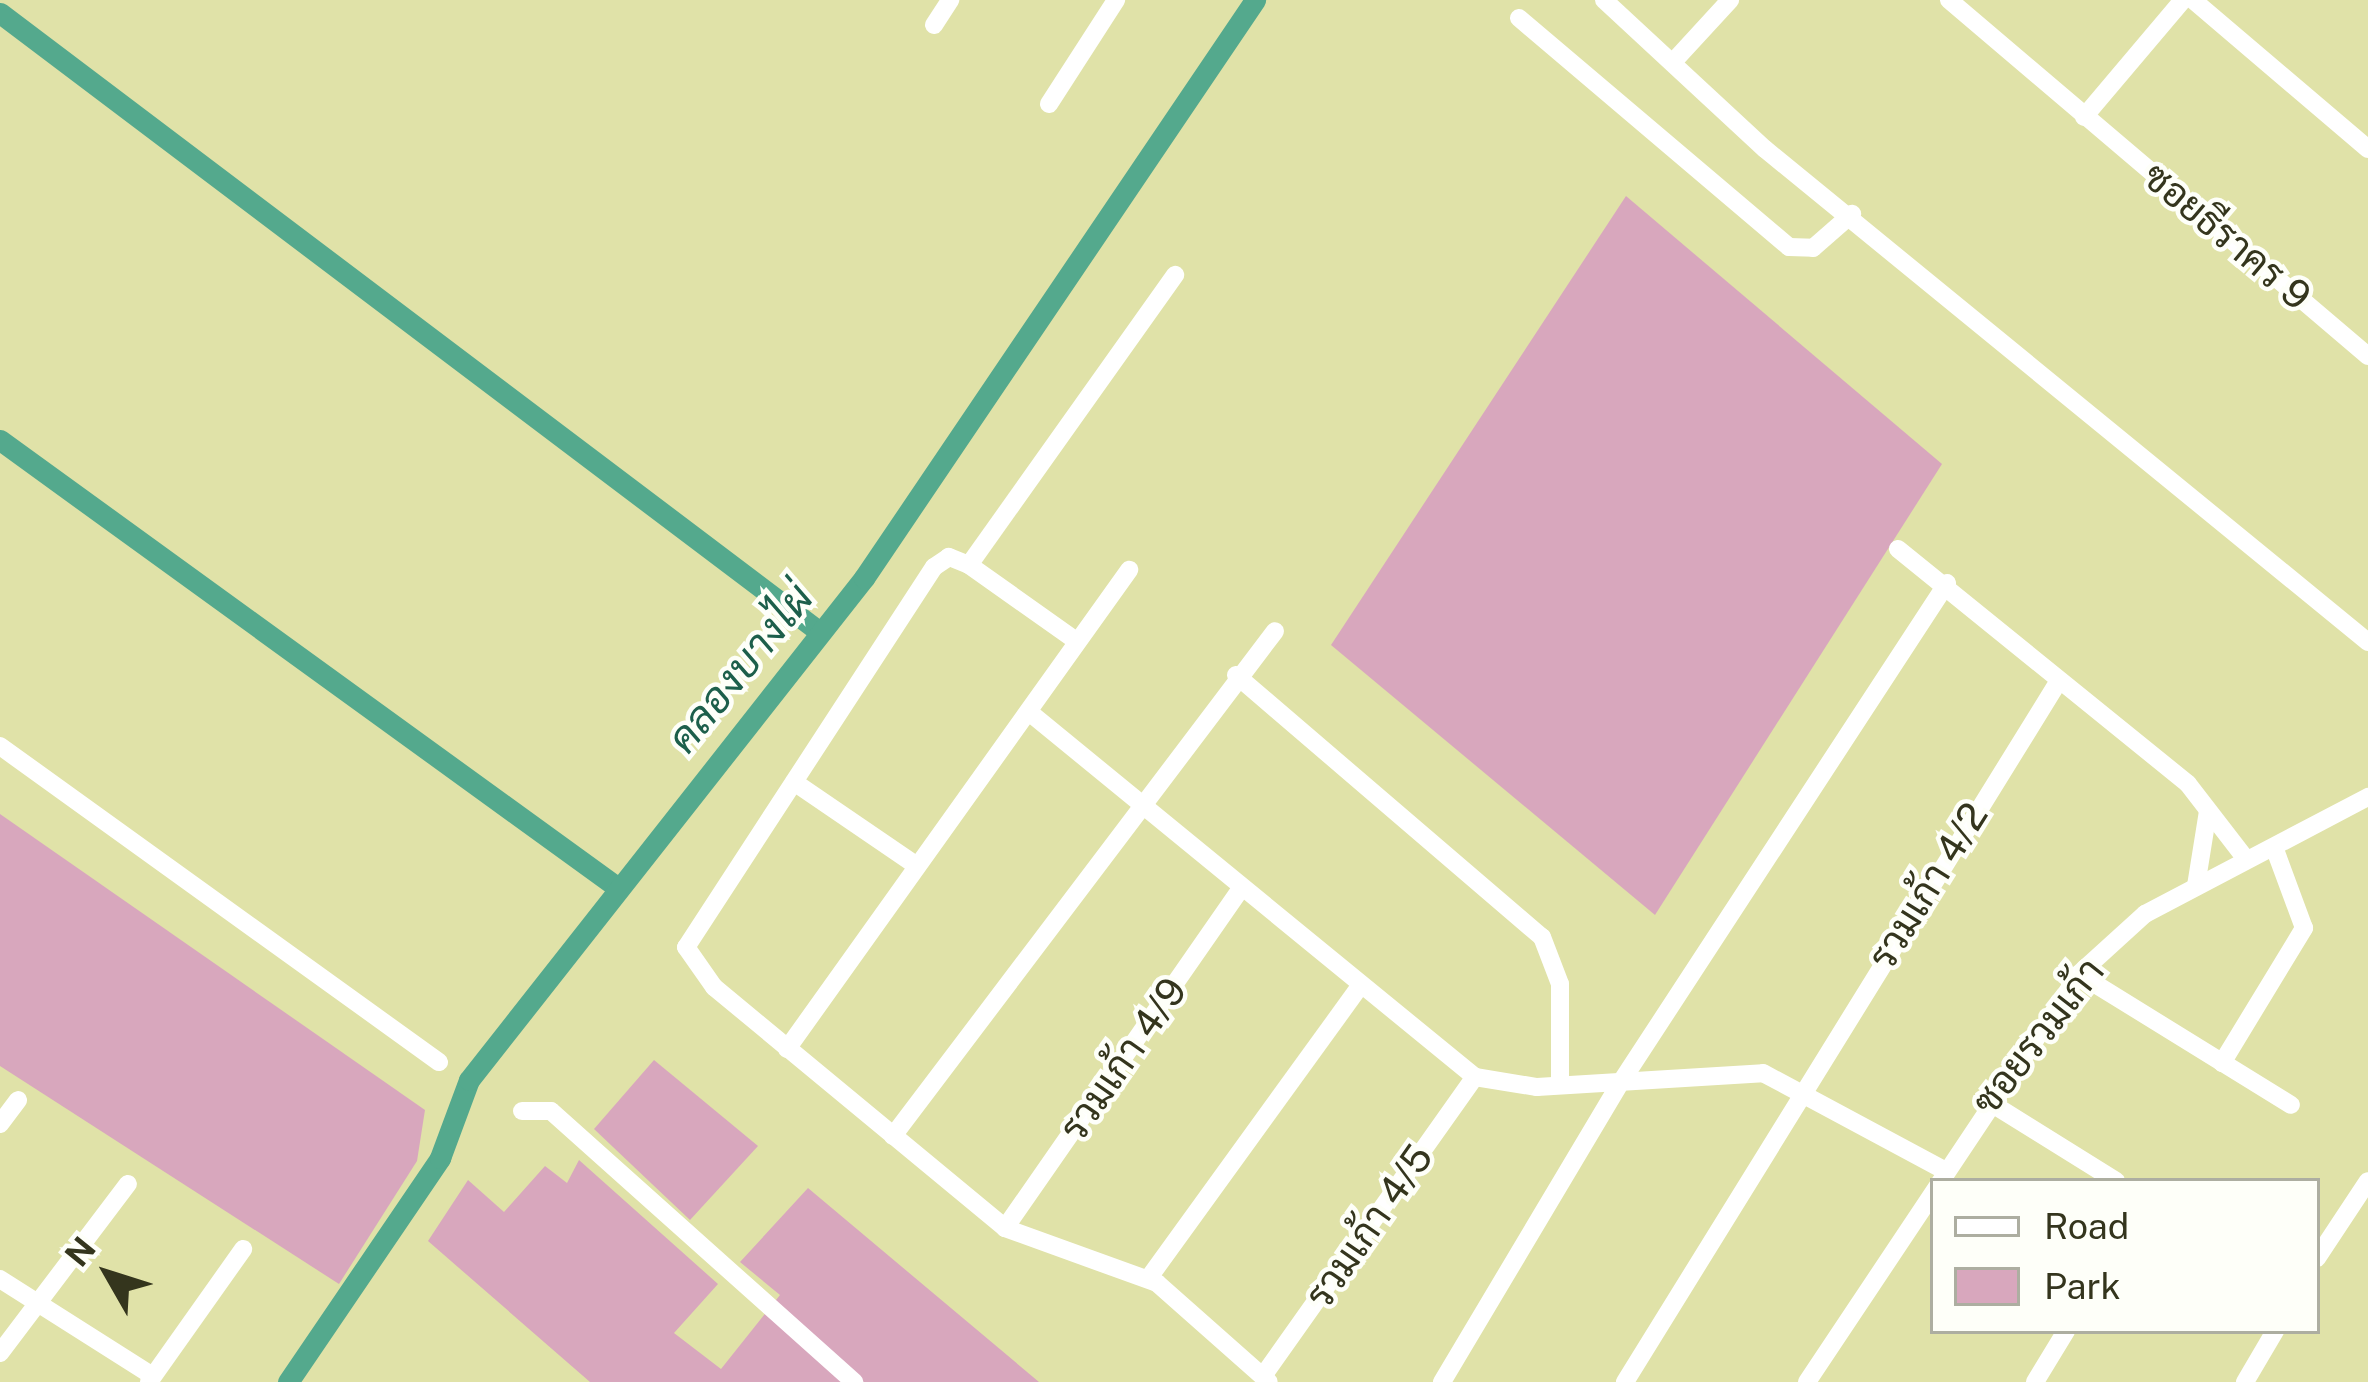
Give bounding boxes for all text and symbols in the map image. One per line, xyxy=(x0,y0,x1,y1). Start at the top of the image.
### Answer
street label: ซอยธีราคร 9 xyxy=(2134,152,2320,320)
water label: คลองบางไผ่ xyxy=(657,573,823,763)
street label: รวมเก้า 4/2 xyxy=(1859,794,1997,978)
street label: ซอยรวมเก้า xyxy=(1962,949,2114,1123)
street label: รวมเก้า 4/9 xyxy=(1050,968,1196,1150)
street label: รวมเก้า 4/5 xyxy=(1296,1135,1442,1317)
legend xyxy=(1930,1178,2320,1334)
text: Road xyxy=(2044,1205,2129,1247)
north arrow xyxy=(48,1214,168,1334)
text: N xyxy=(57,1229,103,1273)
text: Park xyxy=(2044,1265,2121,1307)

